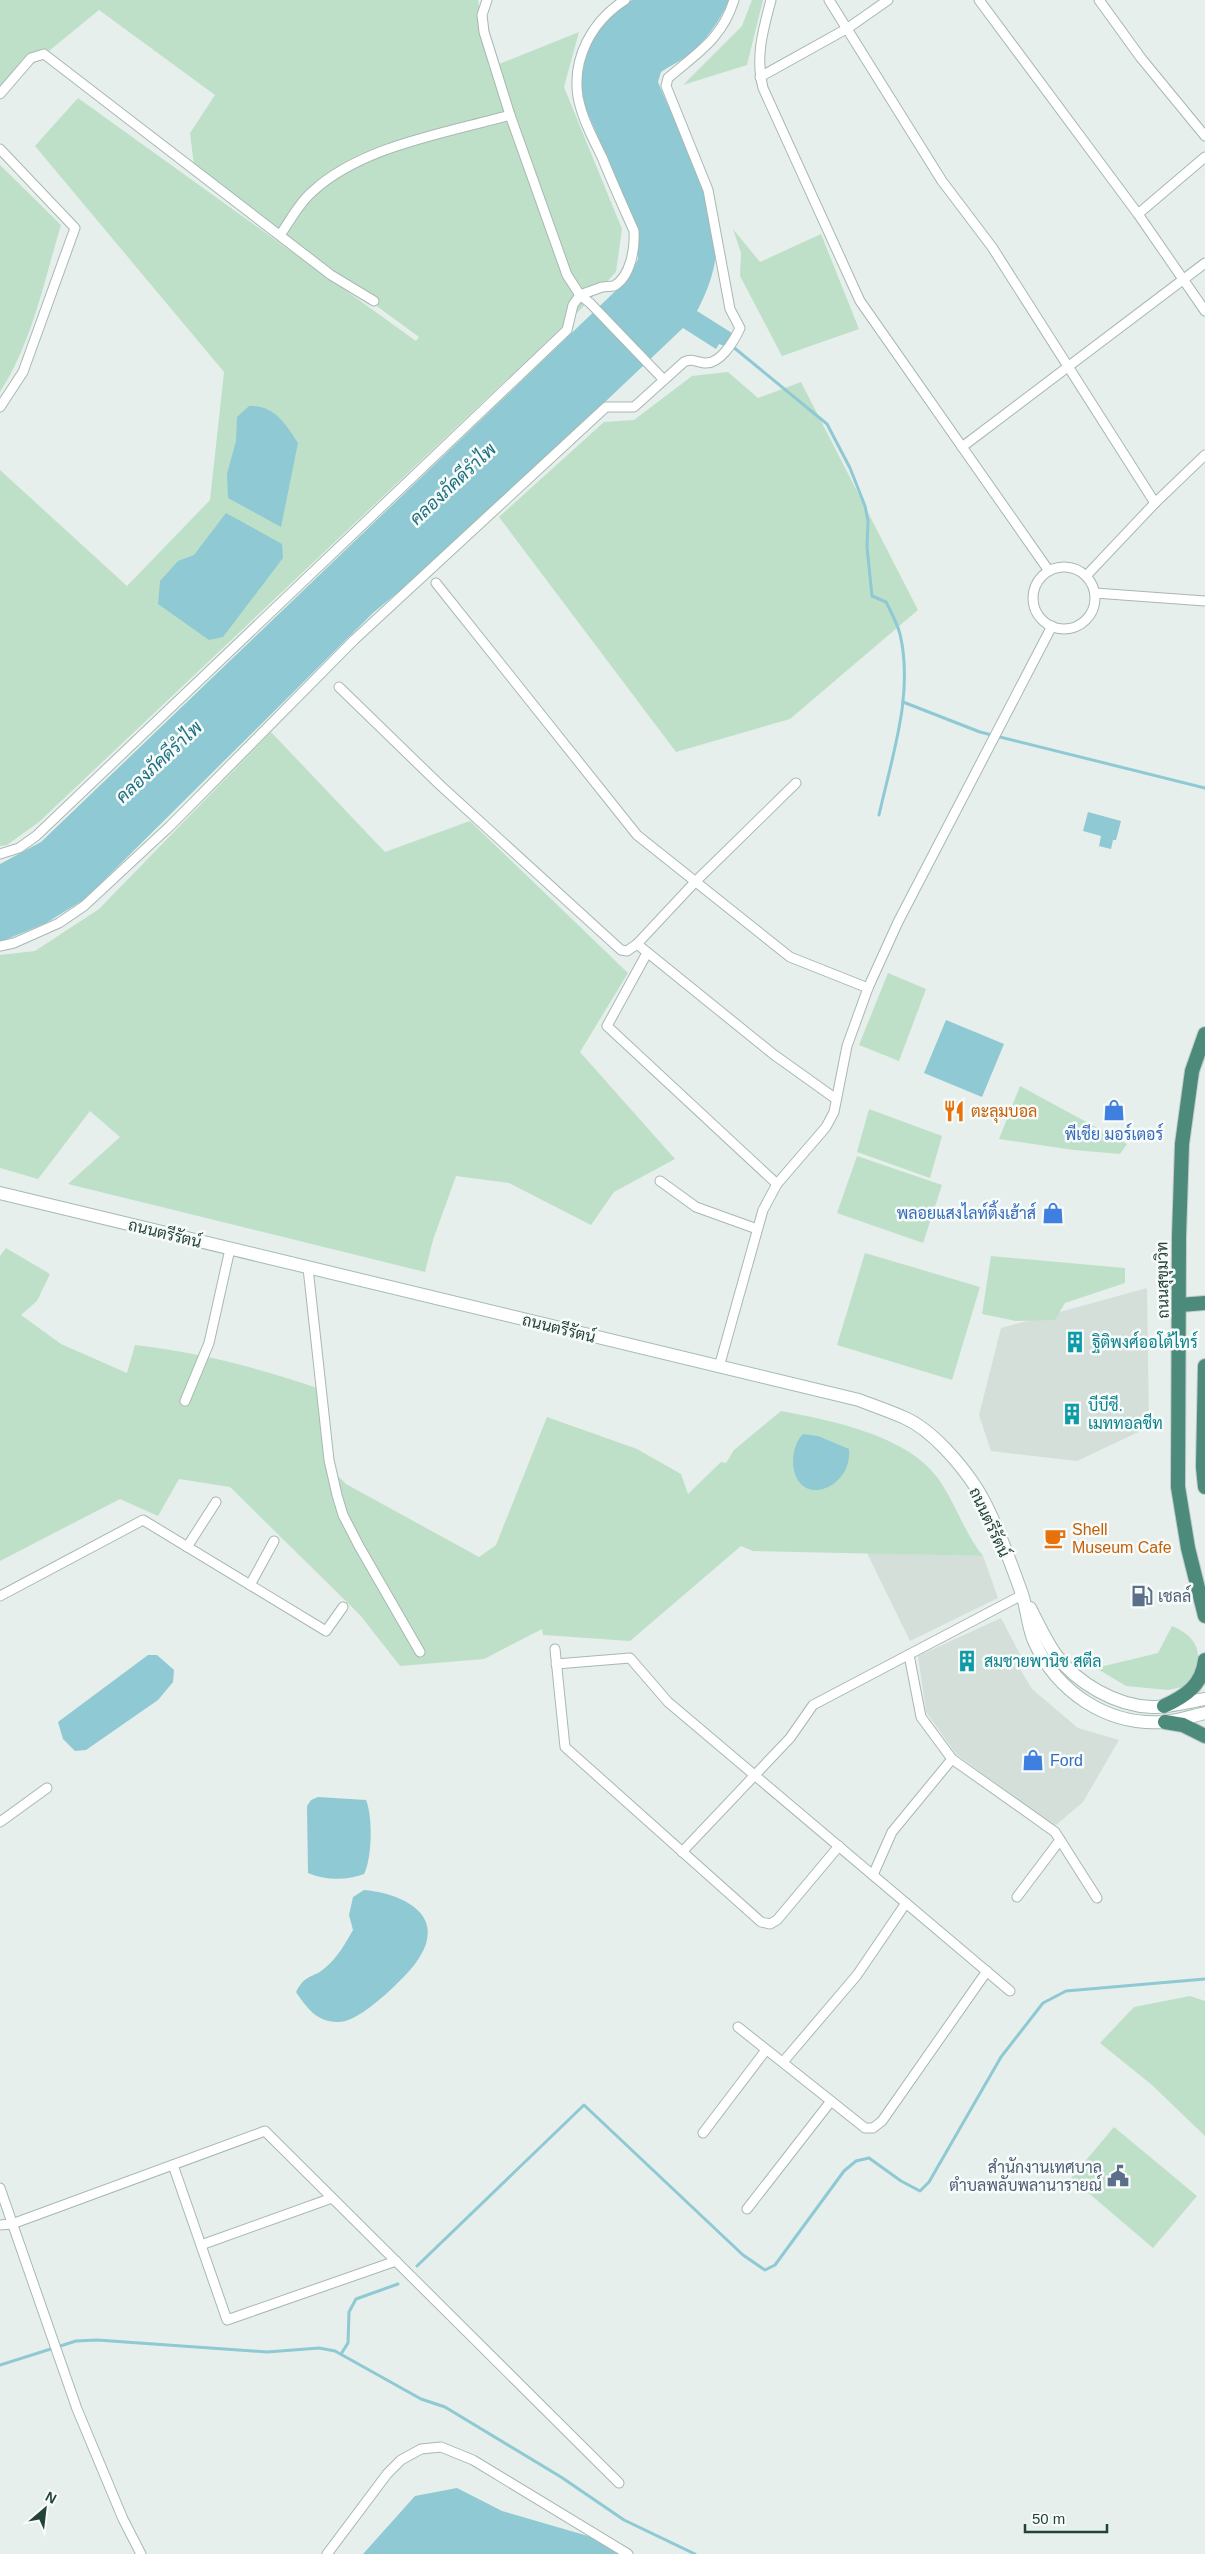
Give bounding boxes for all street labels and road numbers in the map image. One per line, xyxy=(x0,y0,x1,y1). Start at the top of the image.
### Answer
street label: ถนนตรีรัตน์ xyxy=(127,1212,204,1251)
street label: ถนนสุขุมวิท xyxy=(1152,1241,1175,1319)
street label: ถนนตรีรัตน์ xyxy=(521,1307,598,1346)
street label: ถนนตรีรัตน์ xyxy=(966,1483,1017,1560)

